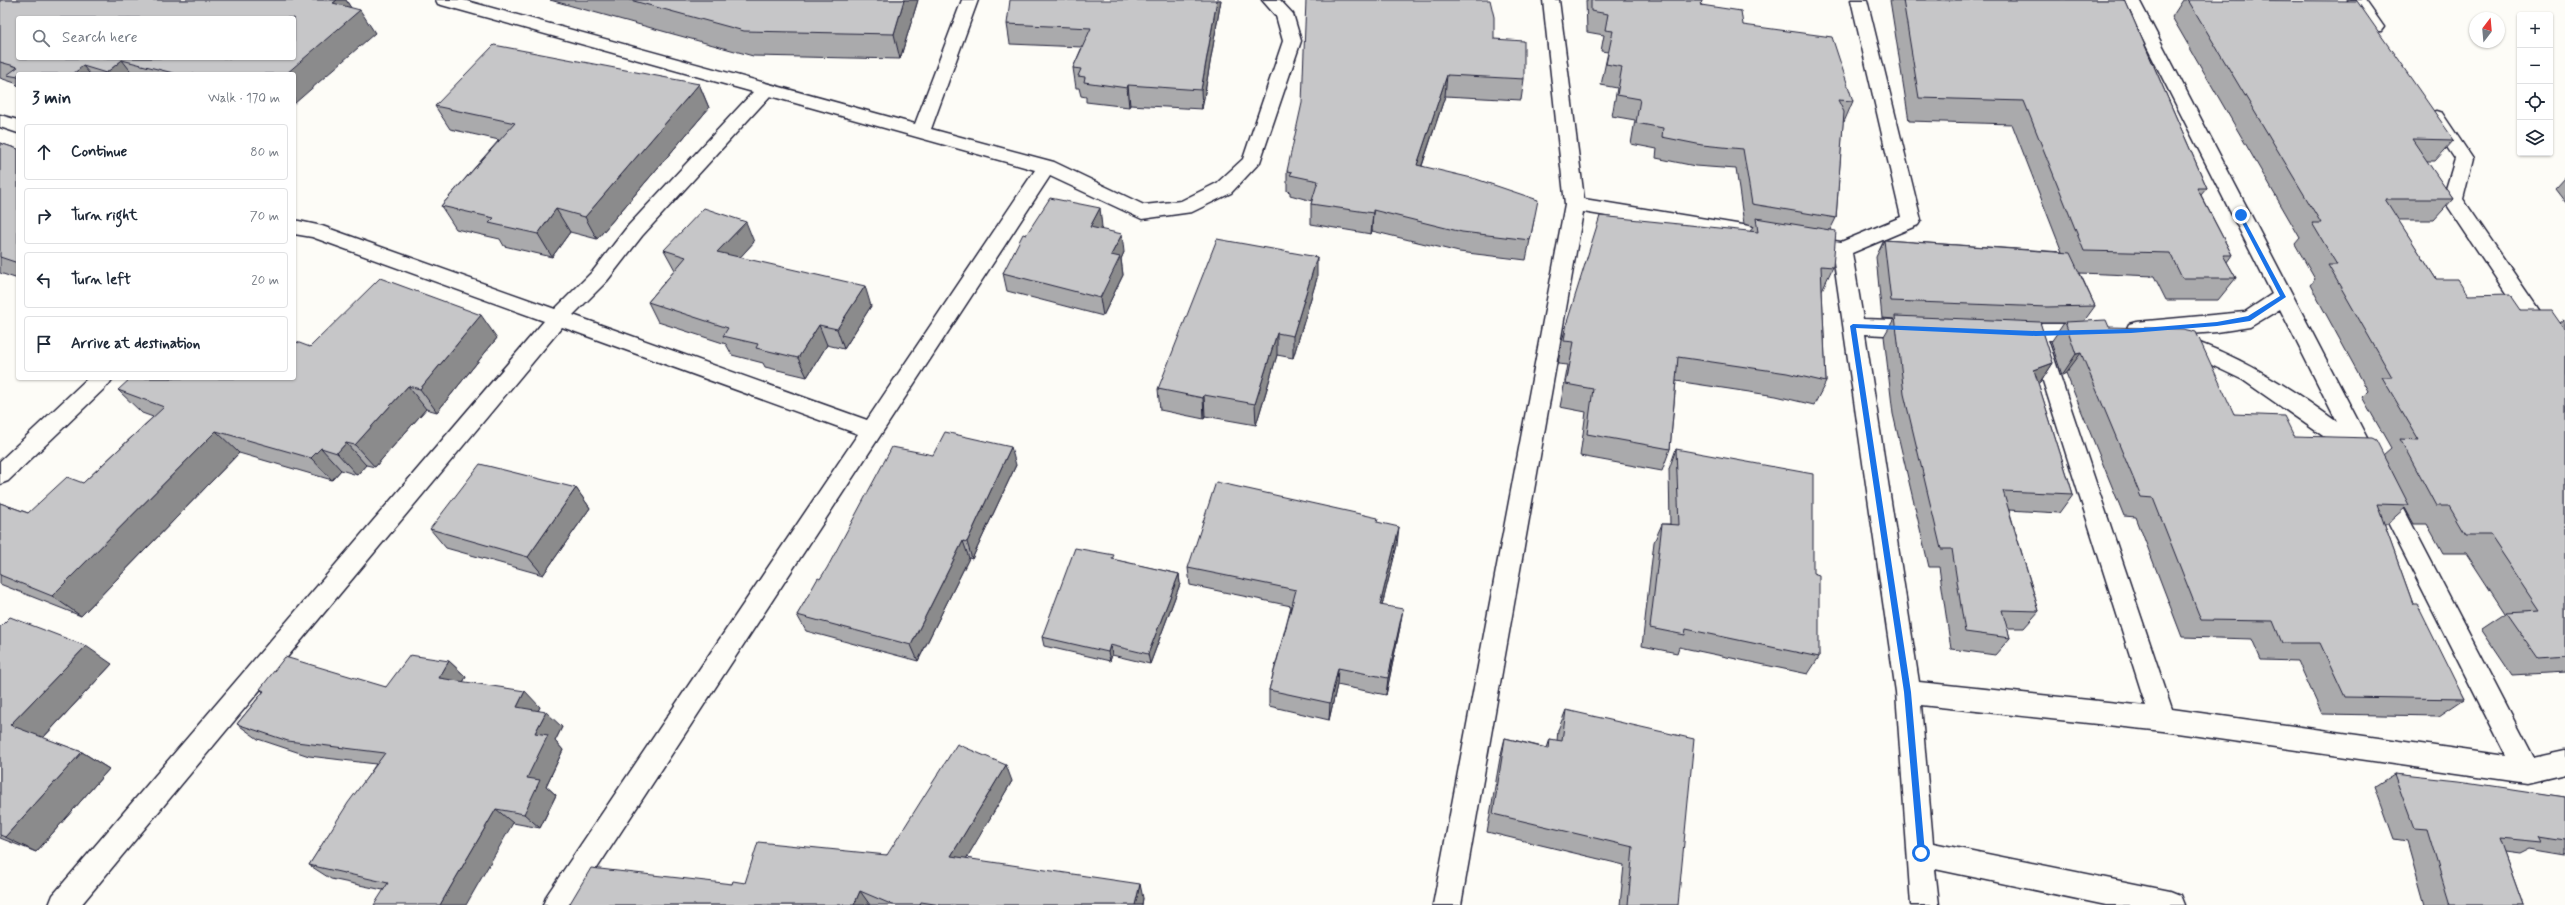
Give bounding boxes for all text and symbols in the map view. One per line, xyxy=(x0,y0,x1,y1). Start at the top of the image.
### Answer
north arrow xyxy=(2469,12,2505,48)
map controls xyxy=(2517,12,2553,156)
button: + xyxy=(2517,12,2553,48)
search box xyxy=(16,16,296,60)
icon: search xyxy=(30,27,52,49)
text: Search here xyxy=(62,28,138,48)
button: − xyxy=(2517,48,2553,84)
button: locate xyxy=(2517,84,2553,120)
text: 3 min xyxy=(32,87,71,109)
text: Walk · 170 m xyxy=(208,90,280,107)
button: layers xyxy=(2517,120,2553,156)
icon: ahead xyxy=(33,141,55,163)
text: Continue xyxy=(71,142,127,162)
text: 80 m xyxy=(250,144,279,161)
icon: right xyxy=(33,205,55,227)
text: Turn right xyxy=(71,206,138,226)
route end xyxy=(2232,206,2250,224)
text: 70 m xyxy=(250,208,279,225)
icon: left xyxy=(33,269,55,291)
text: Turn left xyxy=(71,270,131,290)
text: 20 m xyxy=(251,272,279,289)
icon: arrive xyxy=(33,333,55,355)
text: Arrive at destination xyxy=(71,334,200,354)
route start xyxy=(1912,844,1930,862)

